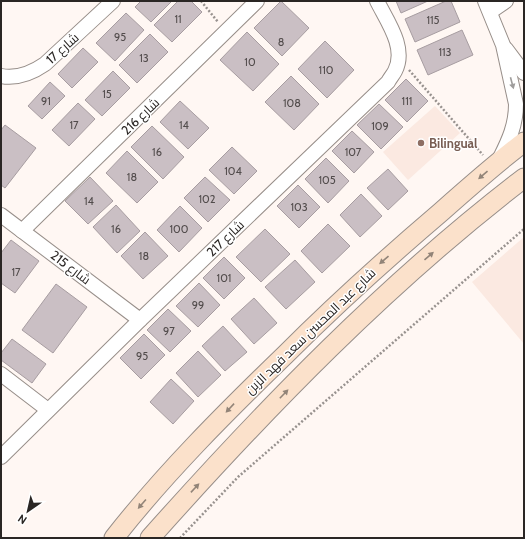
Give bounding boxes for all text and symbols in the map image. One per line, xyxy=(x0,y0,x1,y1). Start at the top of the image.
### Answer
house number: 11 xyxy=(174,12,182,26)
house number: 115 xyxy=(426,13,440,27)
street label: شارع 17 xyxy=(42,29,82,68)
house number: 95 xyxy=(114,30,126,44)
house number: 8 xyxy=(278,35,284,49)
house number: 113 xyxy=(438,45,452,59)
house number: 13 xyxy=(139,51,149,65)
house number: 10 xyxy=(244,55,256,69)
house number: 110 xyxy=(319,63,334,77)
one-way arrow xyxy=(509,77,515,89)
house number: 15 xyxy=(102,87,112,101)
house number: 91 xyxy=(41,94,51,108)
street label: شارع 216 xyxy=(118,94,163,139)
house number: 111 xyxy=(402,94,412,108)
house number: 108 xyxy=(283,96,301,110)
house number: 17 xyxy=(69,118,79,132)
house number: 14 xyxy=(179,118,190,132)
house number: 109 xyxy=(371,119,389,133)
place label: Bilingual xyxy=(429,135,478,151)
marker: Bilingual xyxy=(416,138,426,148)
house number: 16 xyxy=(152,145,162,159)
house number: 107 xyxy=(345,145,362,159)
house number: 104 xyxy=(224,164,242,178)
house number: 18 xyxy=(127,170,137,184)
one-way arrow xyxy=(478,171,488,180)
house number: 105 xyxy=(318,173,336,187)
house number: 102 xyxy=(198,192,216,206)
house number: 14 xyxy=(84,194,95,208)
house number: 103 xyxy=(290,200,308,214)
street label: شارع 217 xyxy=(203,216,248,260)
house number: 16 xyxy=(111,222,121,236)
house number: 100 xyxy=(170,222,189,236)
street label: شارع 215 xyxy=(47,247,94,288)
house number: 18 xyxy=(139,249,149,263)
one-way arrow xyxy=(424,251,434,261)
one-way arrow xyxy=(380,255,389,264)
street label: شارع عبد المحسن سعد فهد الزبن xyxy=(242,264,379,398)
house number: 17 xyxy=(11,265,21,279)
house number: 101 xyxy=(217,271,231,285)
house number: 99 xyxy=(192,298,204,312)
house number: 97 xyxy=(163,324,175,338)
house number: 95 xyxy=(136,349,148,363)
one-way arrow xyxy=(279,389,289,399)
one-way arrow xyxy=(226,403,235,414)
one-way arrow xyxy=(190,483,200,493)
north arrow xyxy=(8,491,48,531)
one-way arrow xyxy=(138,499,147,509)
text: N xyxy=(15,511,30,527)

